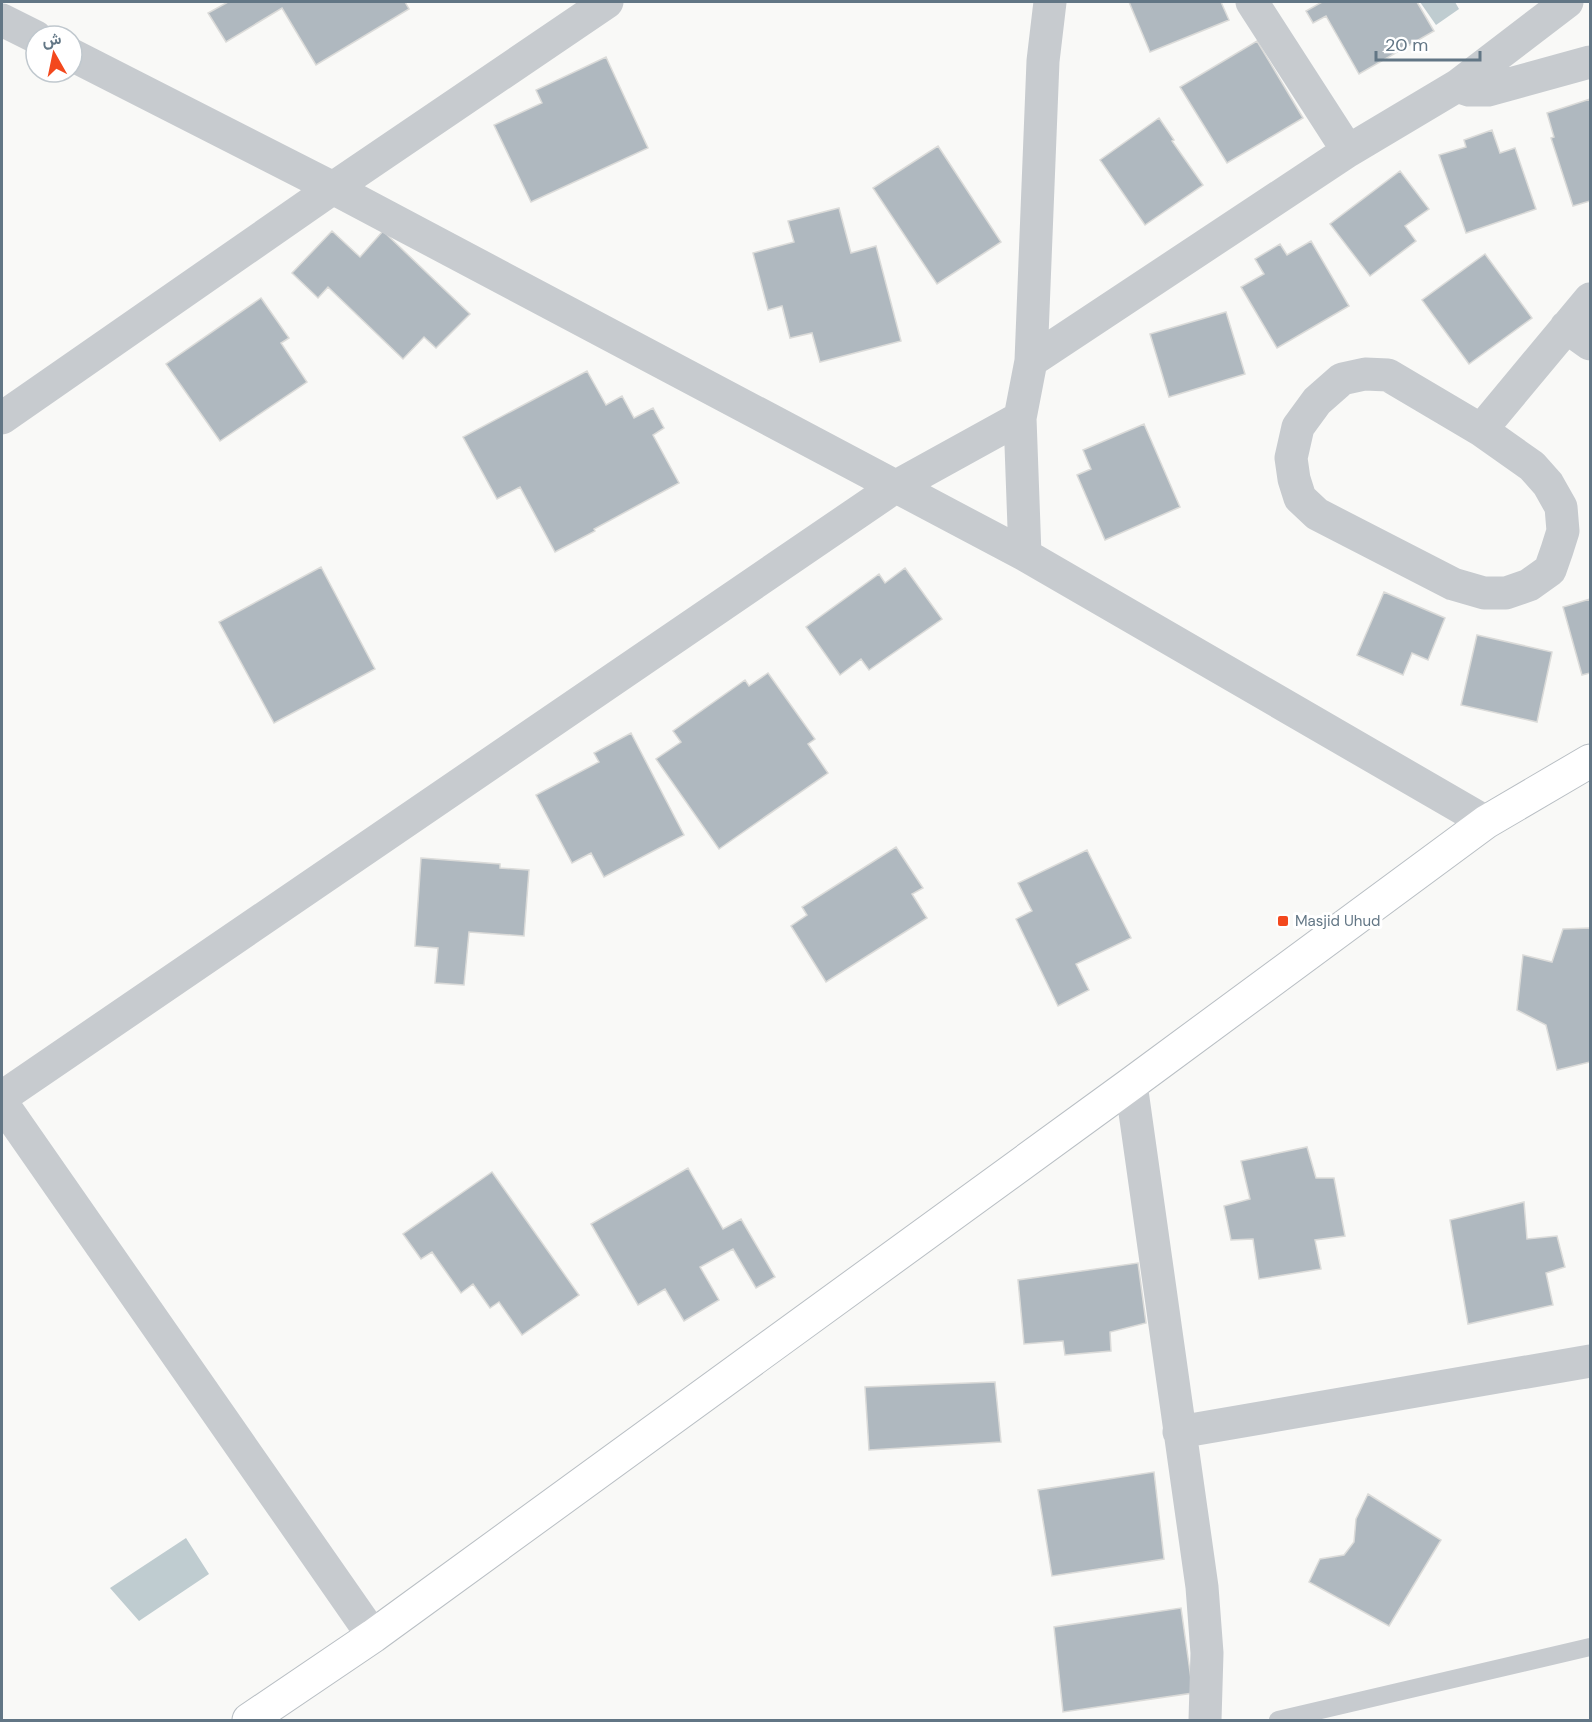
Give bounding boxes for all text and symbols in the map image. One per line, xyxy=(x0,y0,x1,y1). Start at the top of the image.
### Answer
north arrow xyxy=(24,24,84,84)
scale bar xyxy=(1376,24,1480,62)
text: ش xyxy=(41,28,63,52)
text: 20 m xyxy=(1385,33,1428,57)
place label: Masjid Uhud xyxy=(1295,911,1380,931)
marker: Masjid Uhud xyxy=(1276,914,1290,928)

